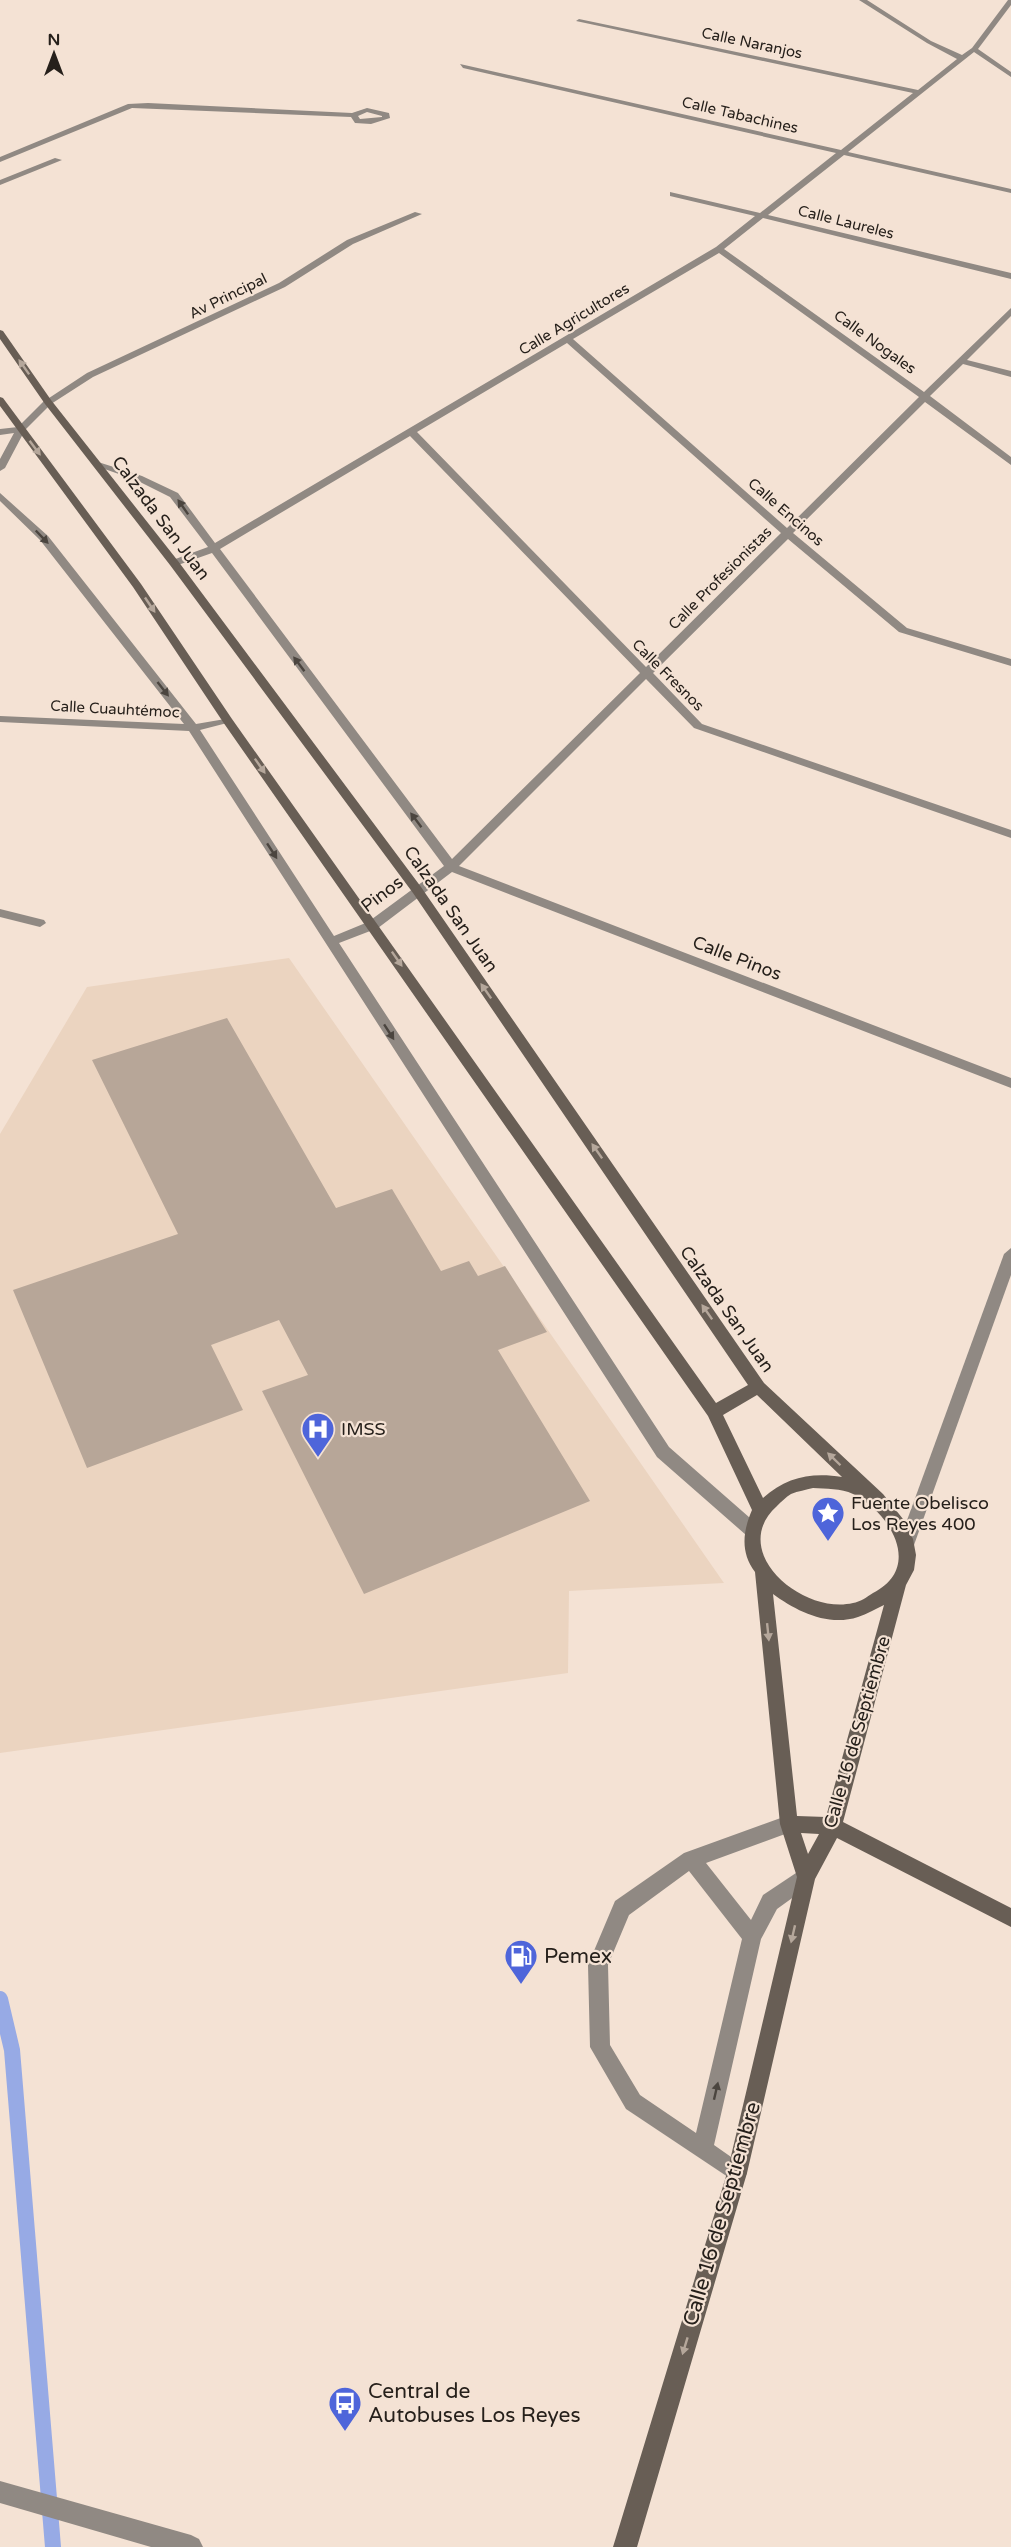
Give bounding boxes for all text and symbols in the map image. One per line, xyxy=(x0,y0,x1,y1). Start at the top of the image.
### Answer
north arrow xyxy=(24,24,84,84)
street label: Calle Naranjos xyxy=(700,24,804,62)
text: N xyxy=(48,30,60,50)
street label: Calle Tabachines xyxy=(680,93,800,137)
street label: Calle Laureles xyxy=(796,201,896,243)
street label: Av Principal xyxy=(186,269,270,323)
street label: Calle Agricultores xyxy=(516,279,632,359)
street label: Calle Nogales xyxy=(830,306,920,378)
one-way arrow xyxy=(19,359,30,375)
one-way arrow xyxy=(28,440,40,455)
street label: Calzada San Juan xyxy=(107,452,215,584)
street label: Calle Encinos xyxy=(744,474,828,550)
one-way arrow xyxy=(177,500,189,516)
street label: Calle Profesionistas xyxy=(665,523,775,633)
one-way arrow xyxy=(34,529,48,543)
one-way arrow xyxy=(144,597,155,613)
street label: Calle Fresnos xyxy=(628,635,708,715)
one-way arrow xyxy=(293,656,305,672)
one-way arrow xyxy=(156,682,168,697)
street label: Calle Cuauhtémoc xyxy=(50,697,180,721)
one-way arrow xyxy=(254,757,266,773)
one-way arrow xyxy=(410,813,422,828)
street label: Calzada San Juan xyxy=(399,841,503,977)
one-way arrow xyxy=(266,843,277,859)
street label: Pinos xyxy=(357,871,407,917)
street label: Calle Pinos xyxy=(689,931,785,985)
one-way arrow xyxy=(391,951,402,967)
one-way arrow xyxy=(481,983,492,999)
one-way arrow xyxy=(384,1024,395,1040)
one-way arrow xyxy=(591,1144,603,1160)
street label: Calzada San Juan xyxy=(675,1241,779,1377)
one-way arrow xyxy=(702,1304,713,1320)
hospital icon: IMSS xyxy=(300,1411,336,1458)
place label: IMSS xyxy=(341,1418,386,1440)
one-way arrow xyxy=(828,1452,842,1466)
place label: Fuente Obelisco Los Reyes 400 xyxy=(851,1492,989,1535)
place icon: Fuente Obelisco Los Reyes 400 xyxy=(810,1495,846,1542)
one-way arrow xyxy=(763,1622,773,1641)
street label: Calle 16 de Septiembre xyxy=(819,1633,895,1831)
one-way arrow xyxy=(788,1924,798,1943)
fuel station icon: Pemex xyxy=(503,1938,539,1985)
place label: Pemex xyxy=(544,1944,612,1969)
one-way arrow xyxy=(712,2082,722,2100)
street label: Calle 16 de Septiembre xyxy=(678,2099,766,2329)
one-way arrow xyxy=(680,2337,689,2355)
place label: Central de Autobuses Los Reyes xyxy=(368,2379,581,2428)
bus stop icon: Central de Autobuses Los Reyes xyxy=(327,2385,363,2432)

